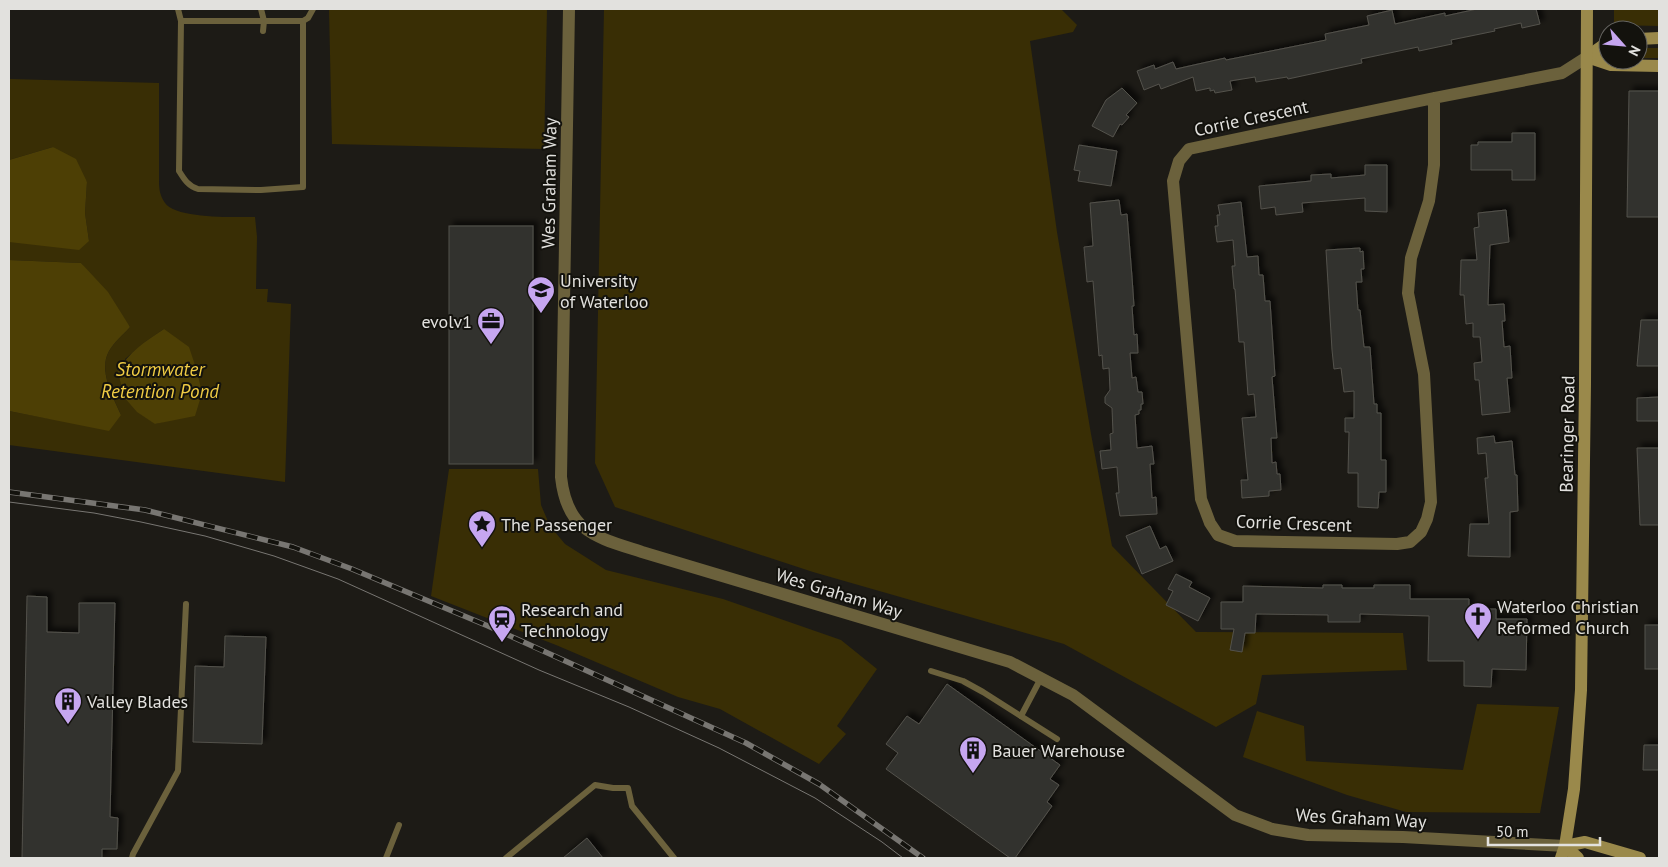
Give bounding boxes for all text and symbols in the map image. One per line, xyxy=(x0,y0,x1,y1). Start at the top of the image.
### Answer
north arrow xyxy=(1598,20,1648,70)
text: N xyxy=(1624,43,1645,59)
street label: Corrie Crescent xyxy=(1192,95,1310,141)
street label: Wes Graham Way xyxy=(536,117,562,249)
place label: University of Waterloo xyxy=(560,269,648,313)
school or university icon: University of Waterloo xyxy=(526,275,556,314)
office icon: evolv1 xyxy=(476,306,506,345)
place label: evolv1 xyxy=(421,310,472,333)
water label: Stormwater Retention Pond xyxy=(101,357,220,403)
street label: Bearinger Road xyxy=(1554,375,1580,493)
place icon: The Passenger xyxy=(467,509,497,548)
street label: Corrie Crescent xyxy=(1236,509,1352,537)
place label: The Passenger xyxy=(501,513,612,536)
street label: Wes Graham Way xyxy=(773,563,906,623)
place label: Waterloo Christian Reformed Church xyxy=(1497,595,1639,639)
place label: Research and Technology xyxy=(521,598,623,642)
church icon: Waterloo Christian Reformed Church xyxy=(1463,601,1493,640)
station icon: Research and Technology xyxy=(487,604,517,643)
building icon: Valley Blades xyxy=(53,686,83,725)
place label: Valley Blades xyxy=(86,690,188,713)
building icon: Bauer Warehouse xyxy=(958,735,988,774)
place label: Bauer Warehouse xyxy=(992,739,1125,762)
street label: Wes Graham Way xyxy=(1295,803,1428,833)
scale bar xyxy=(1488,814,1600,846)
text: 50 m xyxy=(1496,822,1529,841)

